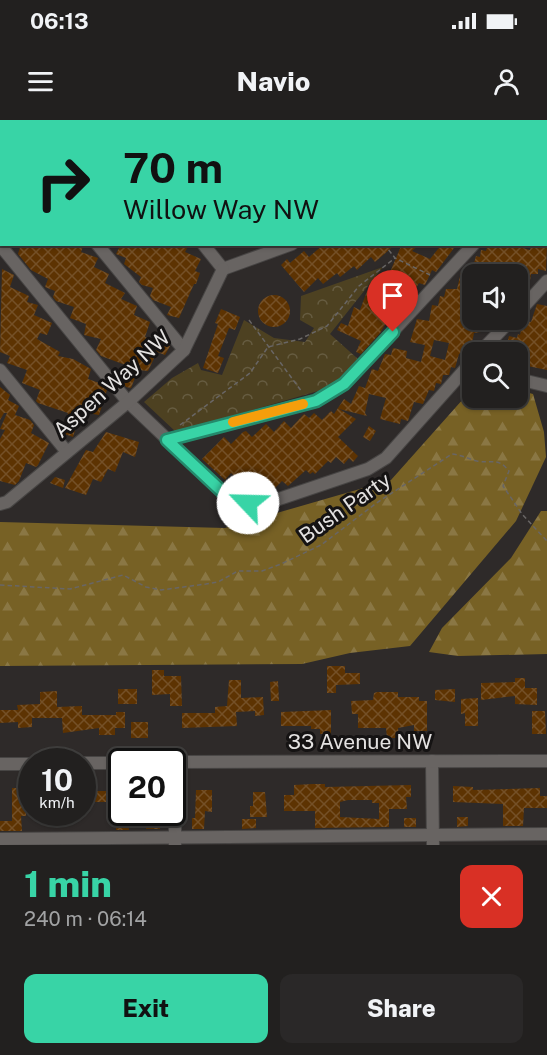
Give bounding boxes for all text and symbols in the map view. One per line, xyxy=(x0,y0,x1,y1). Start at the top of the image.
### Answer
text: 06:13 xyxy=(30,8,89,34)
icon: menu xyxy=(24,65,57,98)
text: Navio xyxy=(237,65,310,97)
icon: person xyxy=(490,65,523,98)
text: 70 m xyxy=(123,143,223,192)
icon: right xyxy=(24,144,102,222)
text: Willow Way NW xyxy=(123,193,319,225)
map controls xyxy=(462,264,528,408)
button: sound xyxy=(462,264,528,330)
pin xyxy=(367,270,418,332)
icon: arrive xyxy=(376,279,409,312)
street label: Aspen Way NW xyxy=(48,325,175,443)
button: search xyxy=(462,342,528,408)
street label: Bush Party xyxy=(294,467,395,548)
position arrow xyxy=(216,471,280,535)
street label: 33 Avenue NW xyxy=(288,729,432,754)
speed limit sign: 20 xyxy=(108,748,186,826)
text: 10 xyxy=(41,762,73,798)
text: km/h xyxy=(39,794,75,811)
text: 1 min xyxy=(24,863,112,905)
button: close xyxy=(460,865,523,928)
text: 240 m · 06:14 xyxy=(24,907,147,931)
button: Exit xyxy=(24,974,268,1043)
button: Share xyxy=(280,974,523,1043)

